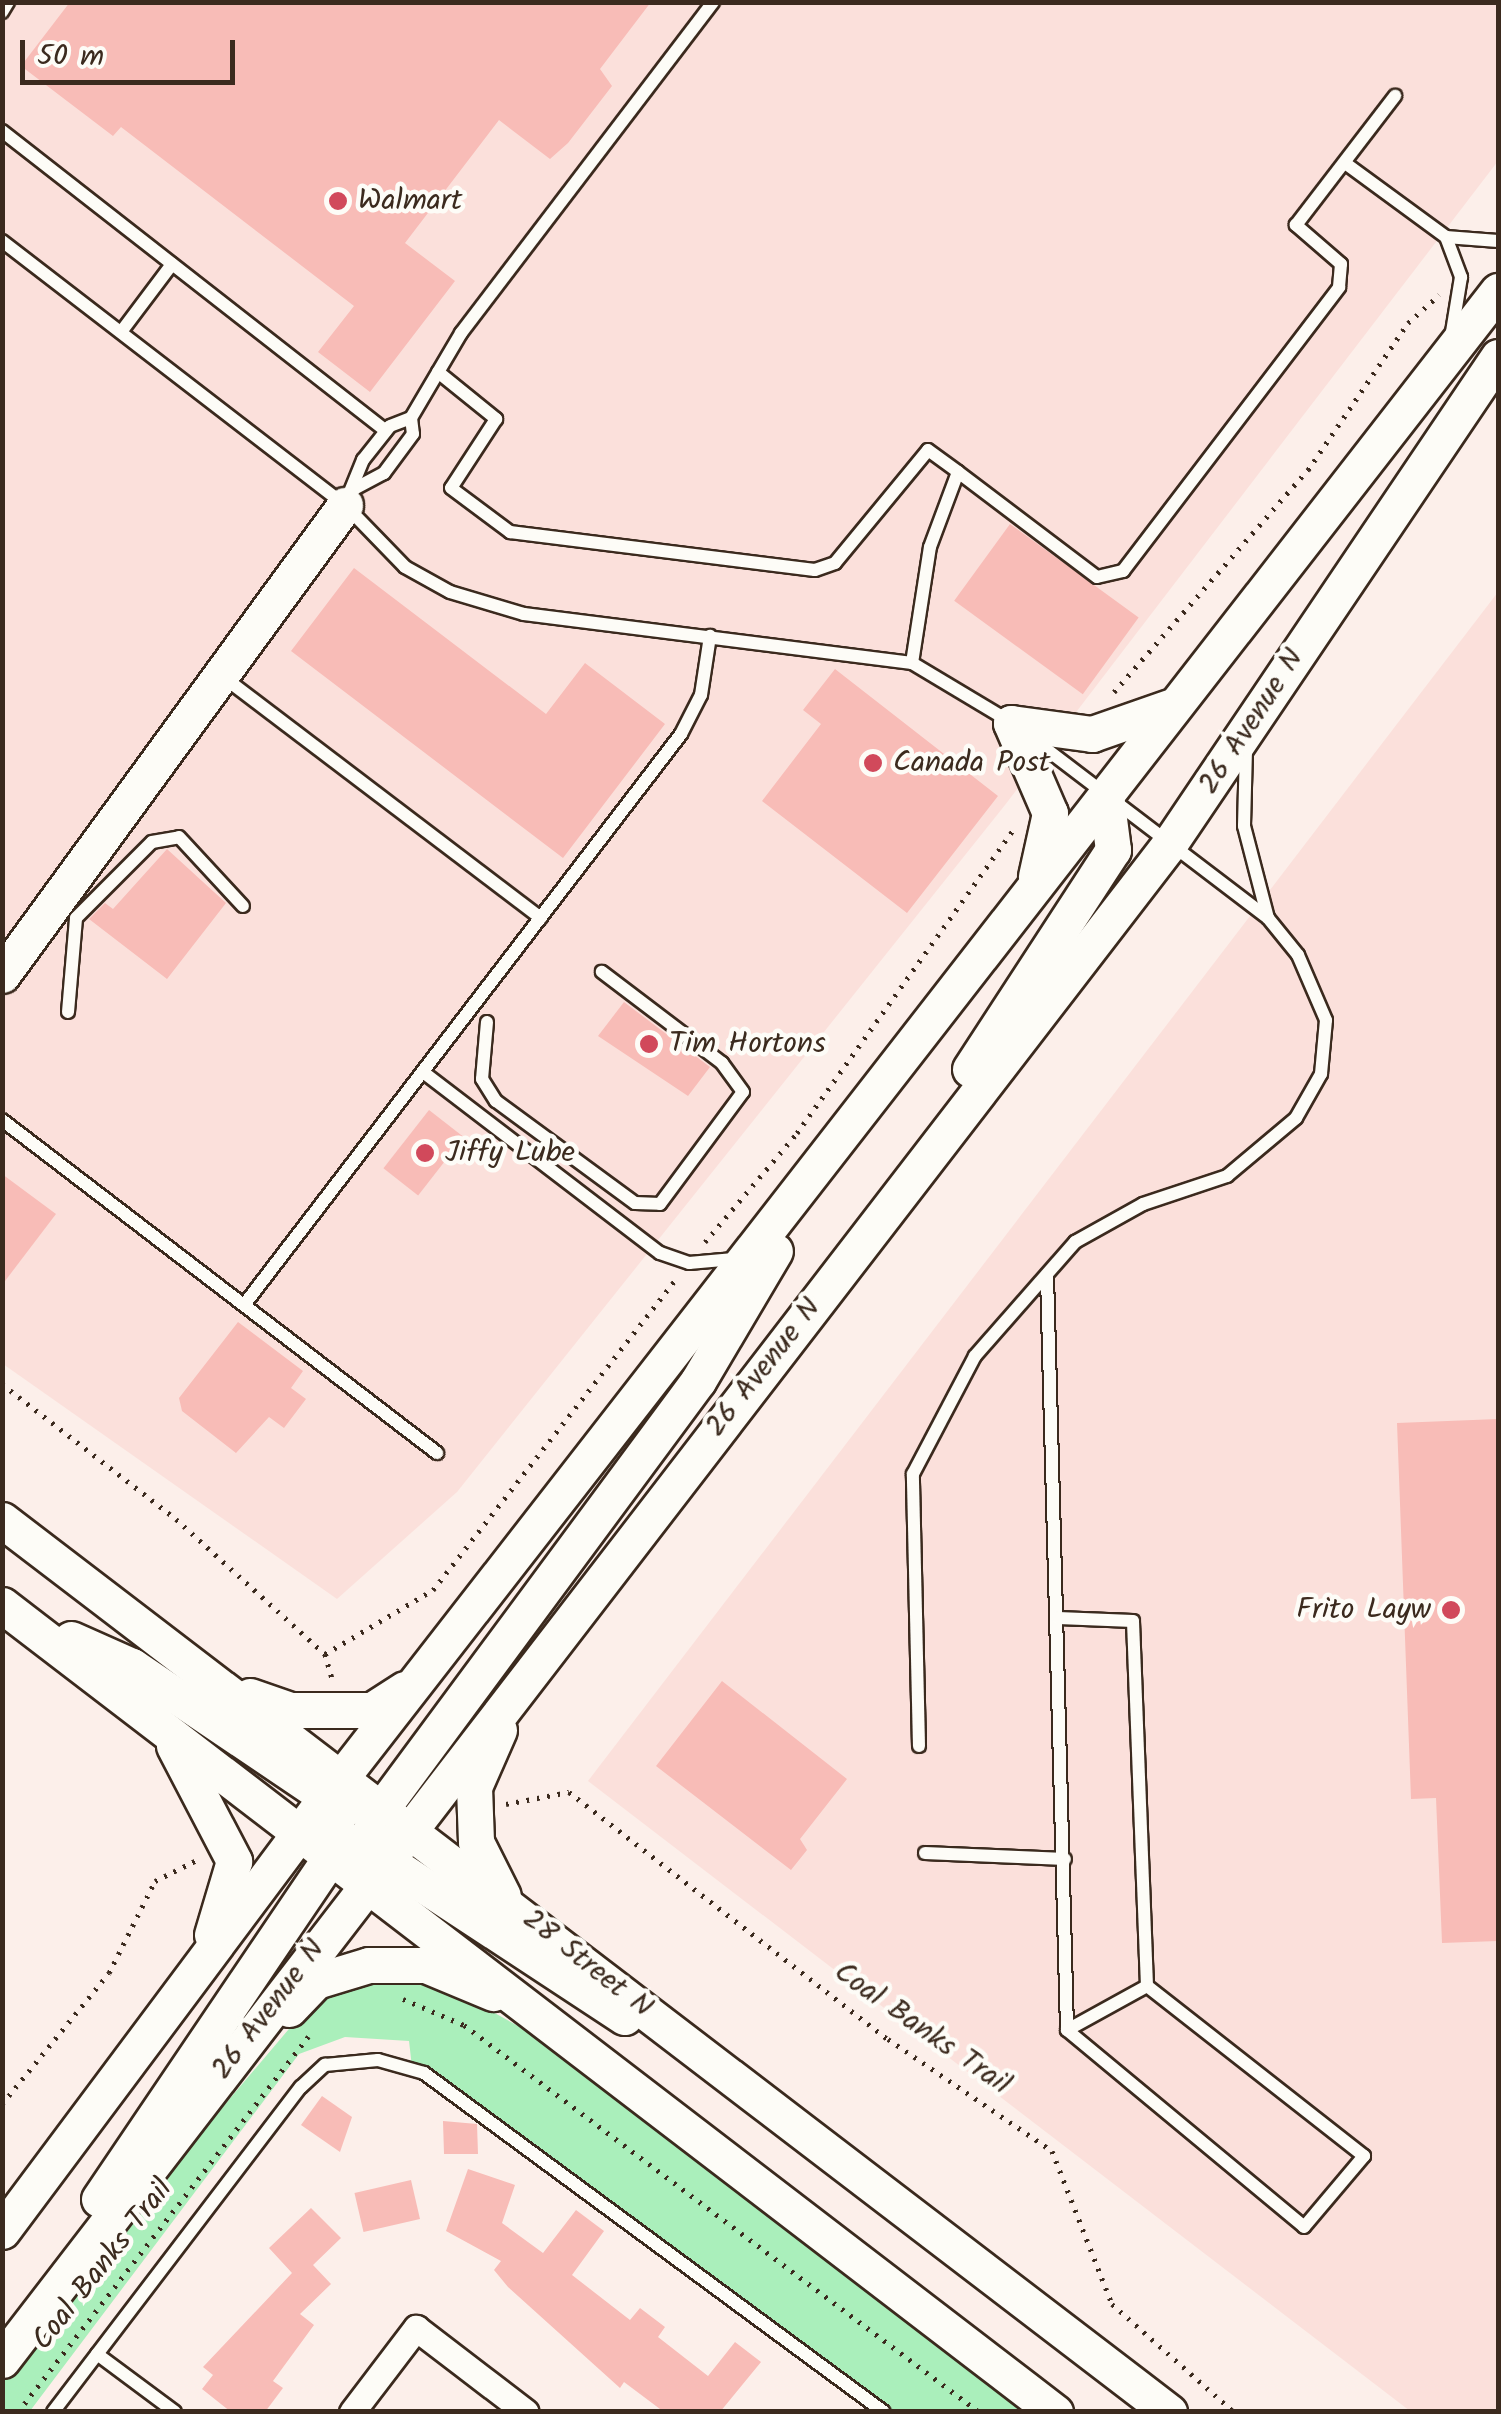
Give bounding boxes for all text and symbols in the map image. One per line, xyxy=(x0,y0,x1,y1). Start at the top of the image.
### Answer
scale bar xyxy=(25,20,240,82)
text: 50 m xyxy=(37,33,104,81)
place label: Walmart xyxy=(358,183,462,219)
marker: Walmart xyxy=(327,190,349,212)
street label: 26 Avenue N xyxy=(1191,642,1313,802)
place label: Canada Post xyxy=(893,745,1050,781)
marker: Canada Post xyxy=(862,752,884,774)
place label: Tim Hortons xyxy=(669,1026,826,1062)
marker: Tim Hortons xyxy=(638,1033,660,1055)
place label: Jiffy Lube xyxy=(445,1135,575,1171)
marker: Jiffy Lube xyxy=(414,1142,436,1164)
street label: 26 Avenue N xyxy=(698,1291,830,1445)
place label: Frito Layw xyxy=(1296,1592,1431,1628)
marker: Frito Layw xyxy=(1440,1599,1462,1621)
street label: 28 Street N xyxy=(514,1902,660,2026)
street label: 26 Avenue N xyxy=(204,1933,334,2087)
street label: Coal Banks Trail xyxy=(827,1955,1017,2103)
street label: Coal Banks Trail xyxy=(25,2172,181,2358)

